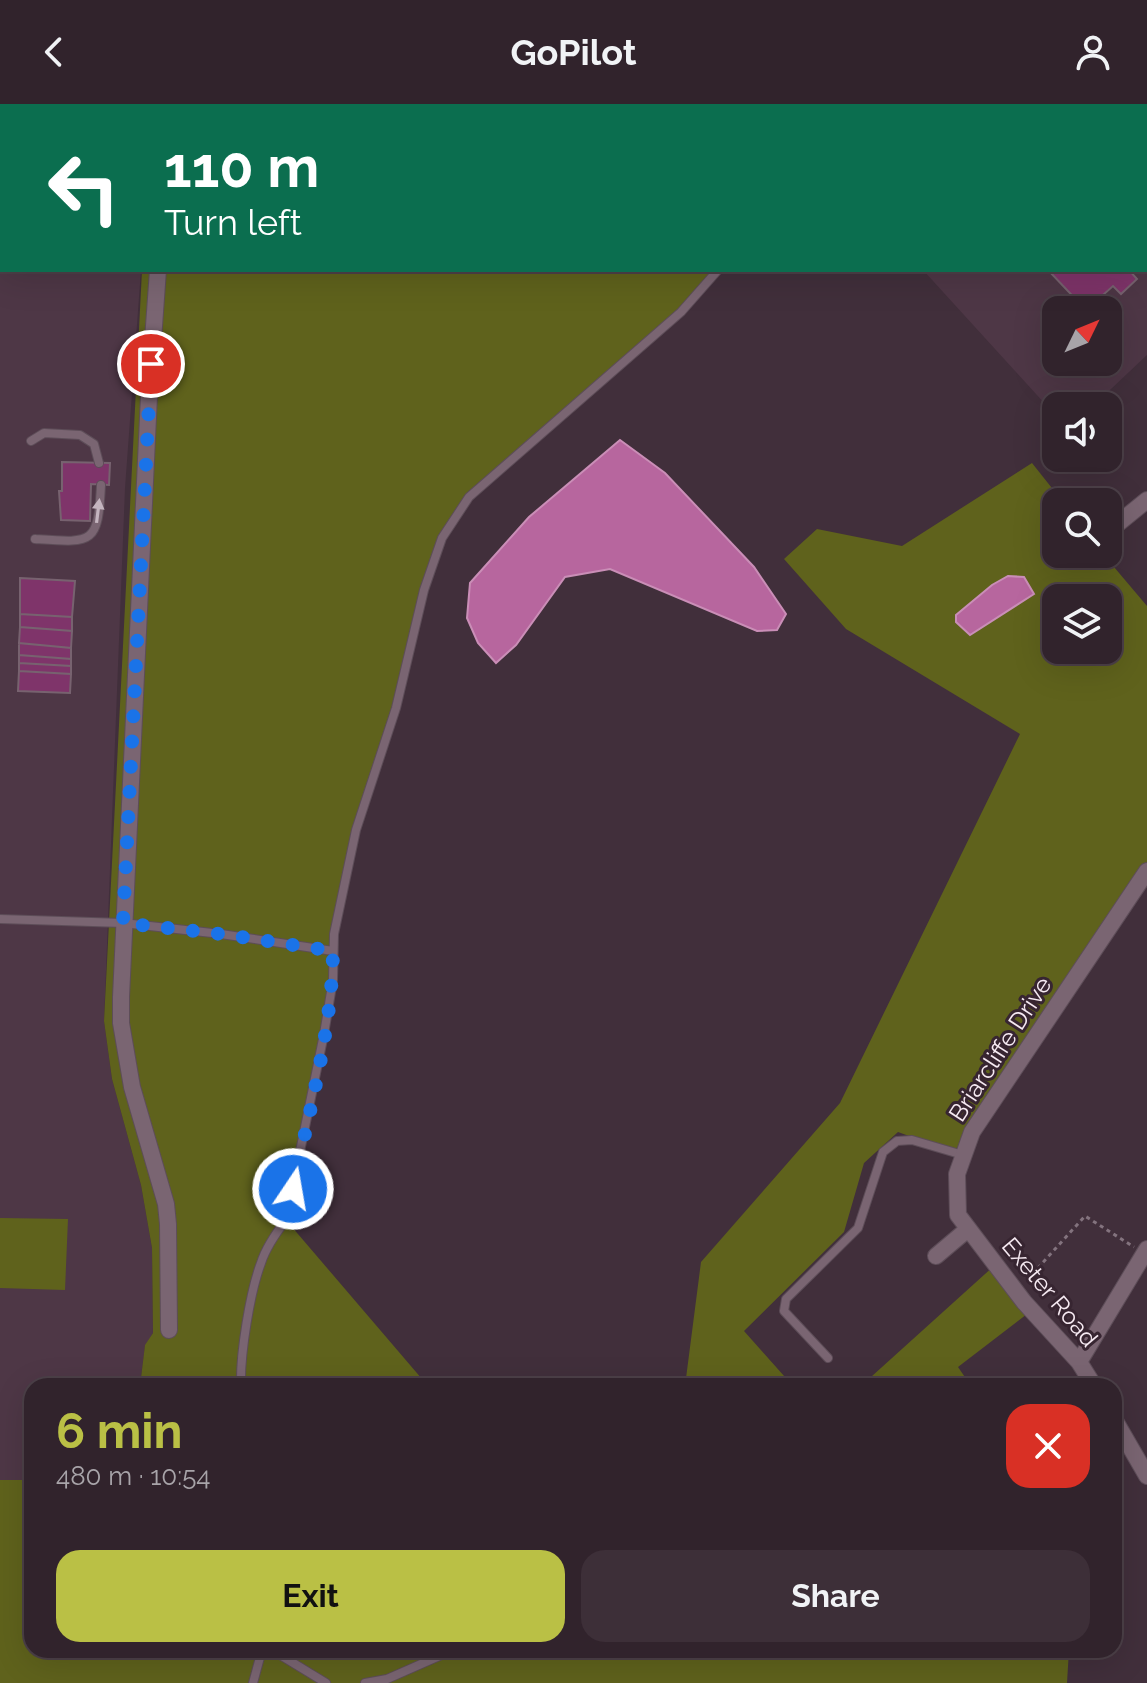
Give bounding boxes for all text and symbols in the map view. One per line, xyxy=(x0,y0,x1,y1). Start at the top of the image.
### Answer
icon: back xyxy=(32,30,76,74)
icon: person xyxy=(1071,30,1115,74)
text: GoPilot xyxy=(511,31,636,73)
text: 110 m xyxy=(164,134,319,200)
icon: left xyxy=(32,136,136,240)
text: Turn left xyxy=(164,201,302,243)
north arrow xyxy=(1042,296,1122,376)
map controls xyxy=(1042,296,1122,664)
pin xyxy=(117,330,185,398)
icon: arrive xyxy=(129,342,173,386)
button: sound xyxy=(1042,392,1122,472)
button: search xyxy=(1042,488,1122,568)
one-way arrow xyxy=(92,499,105,524)
button: layers xyxy=(1042,584,1122,664)
street label: Briarcliffe Drive xyxy=(942,971,1058,1127)
position arrow xyxy=(251,1147,335,1231)
street label: Exeter Road xyxy=(996,1232,1104,1352)
text: 6 min xyxy=(56,1403,183,1459)
button: close xyxy=(1006,1404,1090,1488)
text: 480 m · 10:54 xyxy=(56,1461,211,1491)
button: Exit xyxy=(56,1550,565,1642)
button: Share xyxy=(581,1550,1090,1642)

